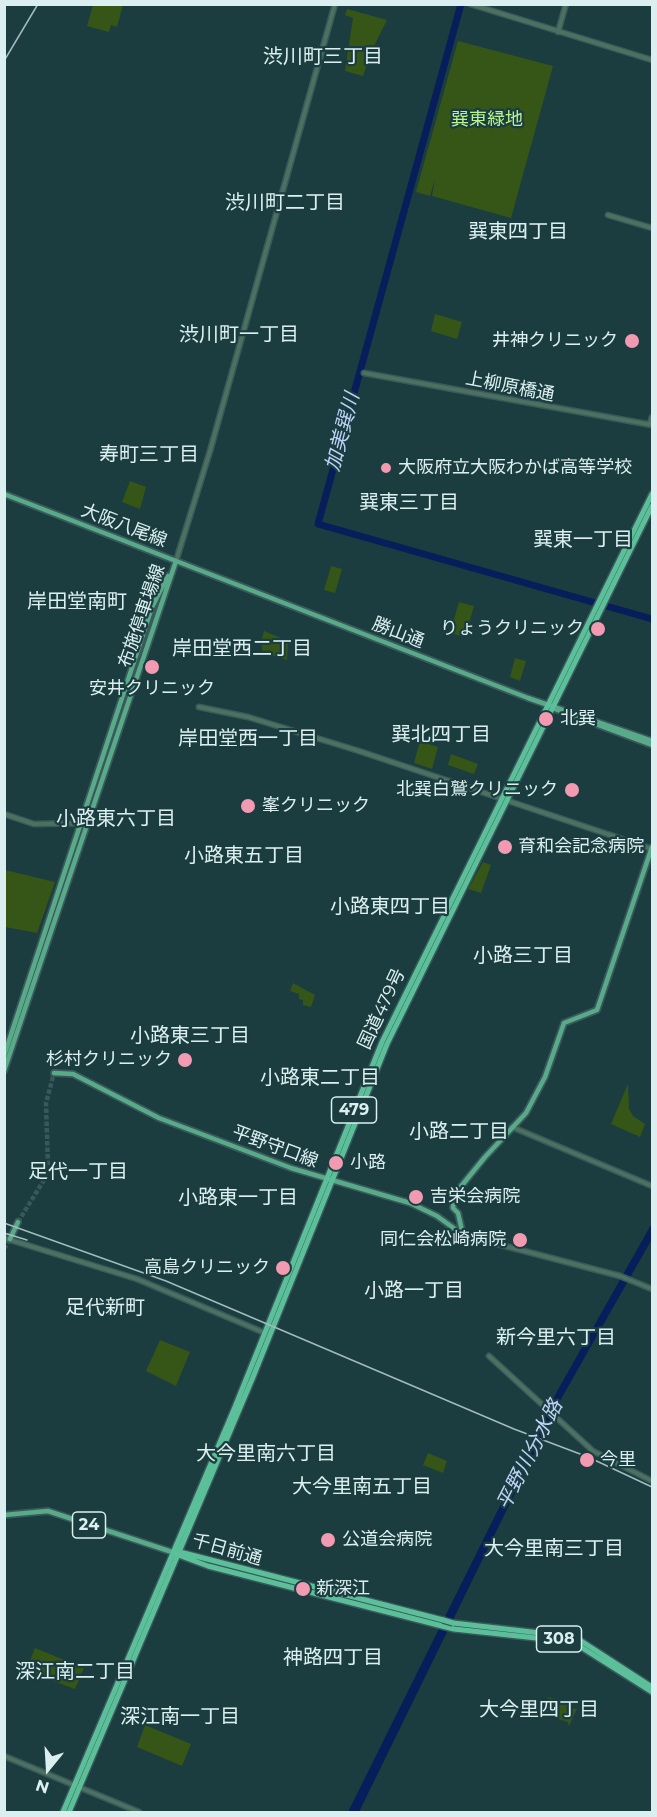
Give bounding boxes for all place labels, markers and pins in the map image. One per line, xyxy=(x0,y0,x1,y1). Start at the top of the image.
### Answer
place label: 井神クリニック xyxy=(492,330,618,352)
marker: 井神クリニック xyxy=(623,332,641,350)
place label: 大阪府立大阪わかば高等学校 xyxy=(398,457,632,479)
marker: 大阪府立大阪わかば高等学校 xyxy=(379,461,393,475)
place label: りょうクリニック xyxy=(440,618,584,640)
marker: りょうクリニック xyxy=(589,620,607,638)
marker: 安井クリニック xyxy=(143,658,161,676)
place label: 安井クリニック xyxy=(89,678,215,700)
place label: 北巽 xyxy=(560,708,596,730)
marker: 北巽 xyxy=(537,710,555,728)
place label: 北巽白鷲クリニック xyxy=(396,779,558,801)
marker: 北巽白鷲クリニック xyxy=(563,781,581,799)
place label: 峯クリニック xyxy=(262,795,370,817)
marker: 峯クリニック xyxy=(239,797,257,815)
place label: 育和会記念病院 xyxy=(518,836,644,858)
marker: 育和会記念病院 xyxy=(496,838,514,856)
place label: 杉村クリニック xyxy=(46,1049,172,1071)
marker: 杉村クリニック xyxy=(176,1051,194,1069)
place label: 小路 xyxy=(350,1152,386,1174)
marker: 小路 xyxy=(327,1154,345,1172)
place label: 吉栄会病院 xyxy=(430,1186,520,1208)
marker: 吉栄会病院 xyxy=(407,1188,425,1206)
place label: 同仁会松崎病院 xyxy=(380,1229,506,1251)
marker: 同仁会松崎病院 xyxy=(511,1231,529,1249)
place label: 高島クリニック xyxy=(144,1257,270,1279)
marker: 高島クリニック xyxy=(274,1259,292,1277)
place label: 今里 xyxy=(600,1449,636,1471)
marker: 今里 xyxy=(578,1451,596,1469)
place label: 公道会病院 xyxy=(342,1529,432,1551)
marker: 公道会病院 xyxy=(319,1531,337,1549)
place label: 新深江 xyxy=(316,1578,370,1600)
marker: 新深江 xyxy=(294,1580,312,1598)

